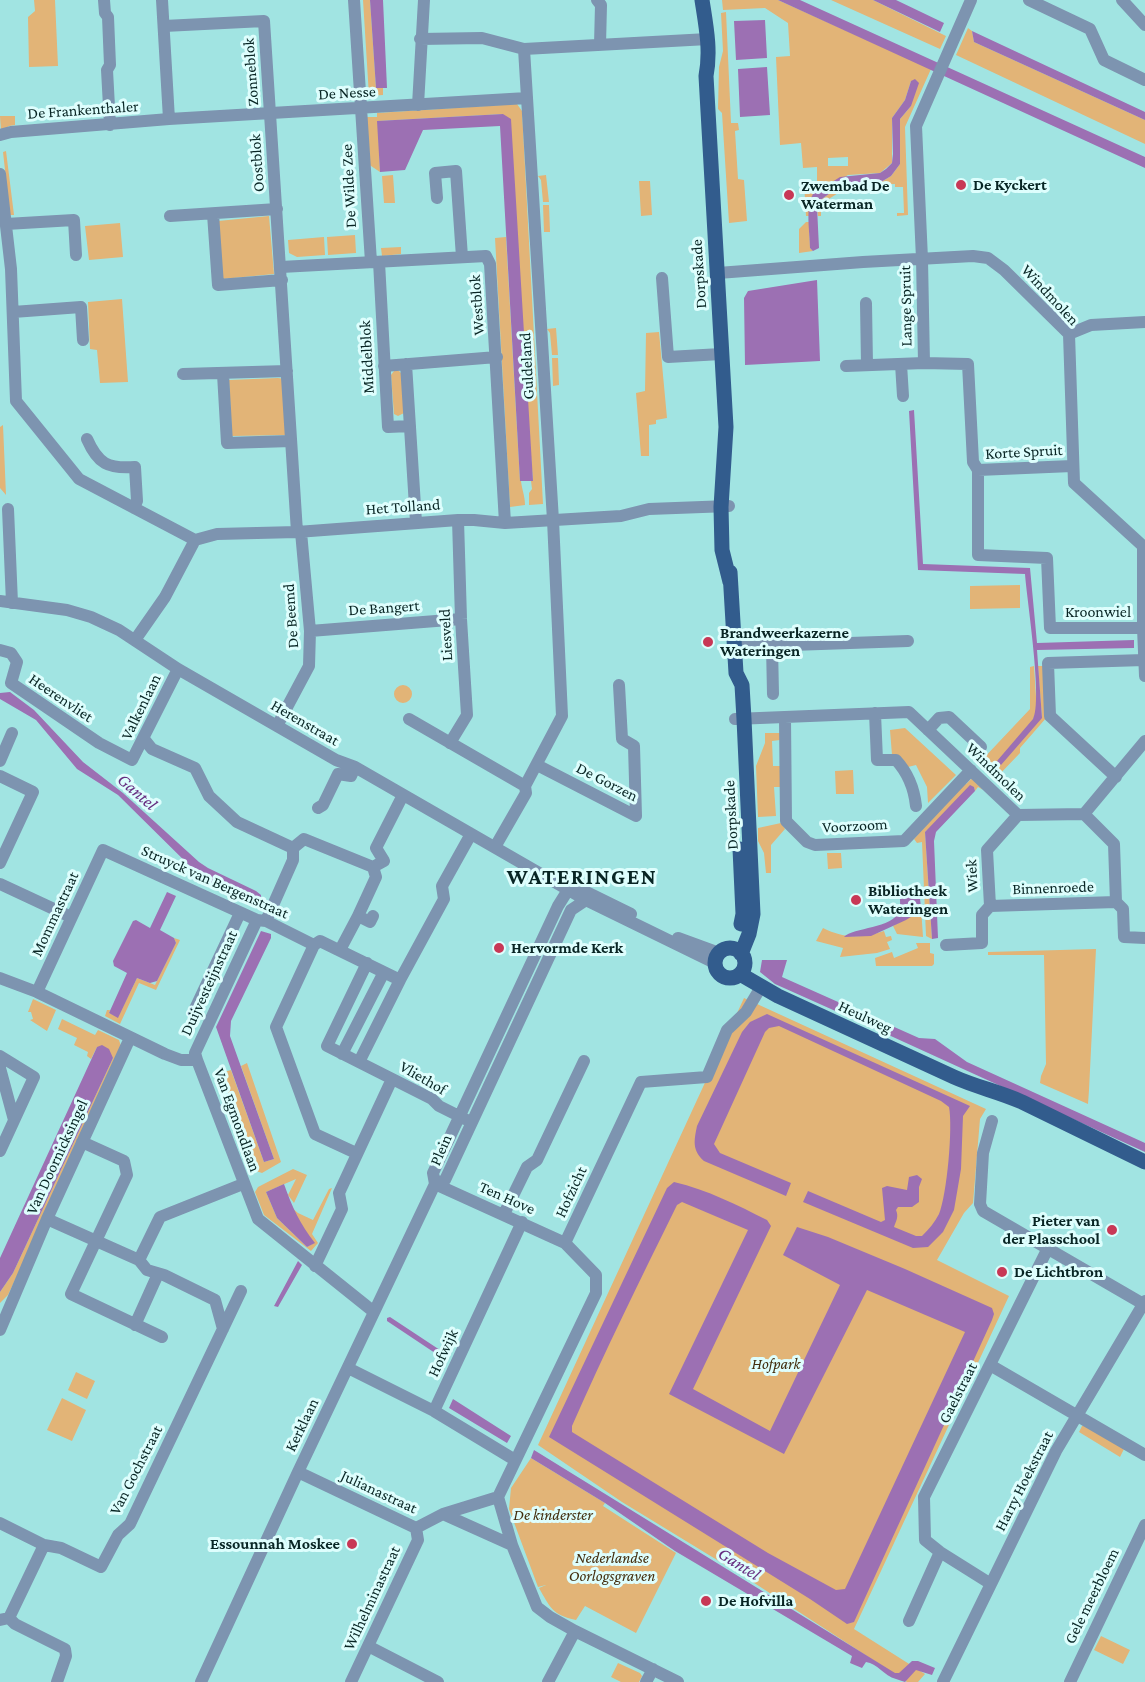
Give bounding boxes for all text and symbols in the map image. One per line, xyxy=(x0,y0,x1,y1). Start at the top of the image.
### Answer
street label: Zonneblok xyxy=(239,37,263,107)
street label: De Nesse xyxy=(318,82,376,104)
street label: De Frankenthaler xyxy=(27,97,139,123)
street label: Oostblok xyxy=(245,133,269,193)
street label: De Wilde Zee xyxy=(337,143,361,229)
place label: De Kyckert xyxy=(973,175,1047,195)
place label: Zwembad De Waterman xyxy=(801,176,890,214)
marker: De Kyckert xyxy=(954,178,968,192)
marker: Zwembad De Waterman xyxy=(782,188,796,202)
street label: Dorpskade xyxy=(687,239,711,309)
street label: Windmolen xyxy=(1017,261,1083,329)
street label: Lange Spruit xyxy=(896,265,916,347)
street label: Westblok xyxy=(465,274,489,336)
street label: Middelblok xyxy=(355,320,379,394)
street label: Guldeland xyxy=(516,332,538,400)
street label: Korte Spruit xyxy=(985,440,1063,464)
street label: Het Tolland xyxy=(365,495,441,519)
street label: De Beemd xyxy=(279,583,303,649)
street label: De Bangert xyxy=(348,596,420,620)
street label: Kroonwiel xyxy=(1065,602,1131,622)
street label: Liesveld xyxy=(435,608,457,662)
place label: Brandweerkazerne Wateringen xyxy=(720,623,849,661)
marker: Brandweerkazerne Wateringen xyxy=(701,635,715,649)
street label: Heerenvliet xyxy=(25,669,97,727)
street label: Valkenlaan xyxy=(117,671,165,743)
street label: Herenstraat xyxy=(267,696,343,750)
street label: Windmolen xyxy=(962,739,1030,805)
street label: De Gorzen xyxy=(573,758,641,806)
water label: Gantel xyxy=(113,769,161,815)
street label: Dorpskade xyxy=(720,780,742,850)
street label: Voorzoom xyxy=(822,815,888,837)
street label: Struyck van Bergenstraat xyxy=(138,841,292,923)
street label: Wiek xyxy=(962,859,982,893)
district label: WATERINGEN xyxy=(507,864,657,890)
street label: Mommastraat xyxy=(27,869,83,959)
street label: Binnenroede xyxy=(1012,877,1094,899)
place label: Bibliotheek Wateringen xyxy=(868,881,948,919)
marker: Bibliotheek Wateringen xyxy=(849,893,863,907)
street label: Duijvesteijnstraat xyxy=(176,927,242,1039)
place label: Hervormde Kerk xyxy=(511,938,623,958)
marker: Hervormde Kerk xyxy=(492,941,506,955)
street label: Heulweg xyxy=(835,996,895,1038)
street label: Vliethof xyxy=(396,1057,450,1099)
street label: Van Egmondlaan xyxy=(209,1065,265,1175)
street label: Van Doornicksingel xyxy=(22,1097,92,1217)
street label: Plein xyxy=(426,1131,456,1169)
street label: Hofzicht xyxy=(551,1163,591,1221)
street label: Ten Hove xyxy=(476,1177,538,1219)
place label: Pieter van der Plasschool xyxy=(1002,1211,1100,1249)
marker: Pieter van der Plasschool xyxy=(1105,1223,1119,1237)
place label: De Lichtbron xyxy=(1014,1262,1103,1282)
marker: De Lichtbron xyxy=(995,1265,1009,1279)
street label: Hofwijk xyxy=(424,1326,462,1380)
park label: Hofpark xyxy=(751,1354,801,1374)
street label: Gaelstraat xyxy=(935,1359,981,1427)
street label: Kerklaan xyxy=(281,1395,323,1455)
street label: Van Gochstraat xyxy=(105,1422,167,1518)
street label: Harry Hoekstraat xyxy=(991,1428,1057,1534)
street label: Julianastraat xyxy=(338,1466,420,1518)
park label: De kinderster xyxy=(513,1505,593,1525)
place label: Essounnah Moskee xyxy=(210,1534,340,1554)
marker: Essounnah Moskee xyxy=(345,1537,359,1551)
street label: Wilhelminastraat xyxy=(339,1543,405,1653)
water label: Gantel xyxy=(714,1543,764,1585)
street label: Gele meerbloem xyxy=(1061,1545,1123,1647)
park label: Nederlandse Oorlogsgraven xyxy=(569,1548,655,1586)
place label: De Hofvilla xyxy=(718,1591,793,1611)
marker: De Hofvilla xyxy=(699,1594,713,1608)

